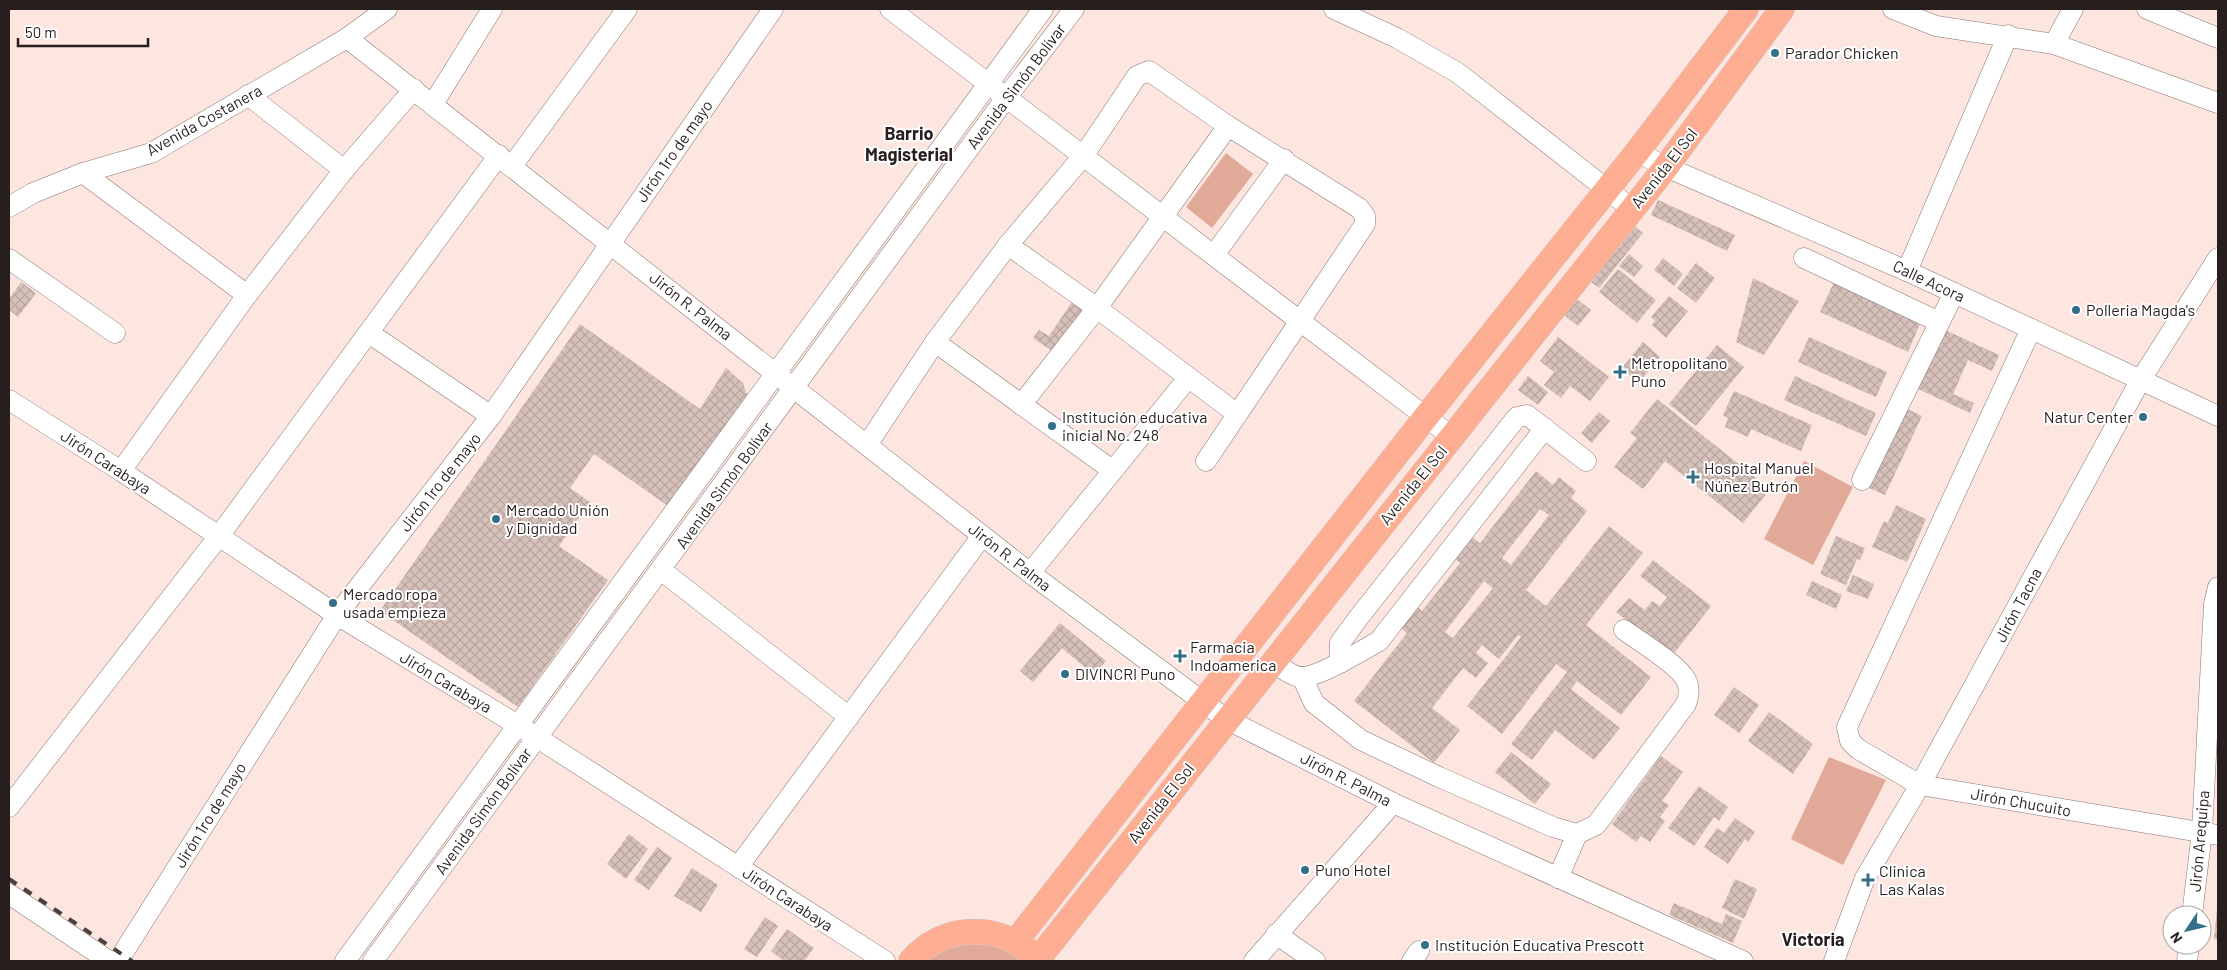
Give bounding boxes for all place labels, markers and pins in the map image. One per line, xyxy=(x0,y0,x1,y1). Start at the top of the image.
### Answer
place label: Parador Chicken xyxy=(1785,43,1899,62)
marker: Parador Chicken xyxy=(1769,47,1781,59)
place label: Polleria Magda's xyxy=(2086,300,2195,319)
marker: Polleria Magda's xyxy=(2070,304,2082,316)
place label: Metropolitano Puno xyxy=(1631,353,1728,390)
marker: Metropolitano Puno xyxy=(1613,365,1627,379)
place label: Institución educativa inicial No. 248 xyxy=(1062,407,1207,444)
place label: Natur Center xyxy=(2044,407,2133,426)
marker: Natur Center xyxy=(2137,411,2149,423)
marker: Institución educativa inicial No. 248 xyxy=(1046,420,1058,432)
place label: Hospital Manuel Núñez Butrón xyxy=(1704,458,1814,495)
marker: Hospital Manuel Núñez Butrón xyxy=(1686,470,1700,484)
place label: Mercado Unión y Dignidad xyxy=(506,500,609,537)
marker: Mercado Unión y Dignidad xyxy=(490,513,502,525)
place label: Mercado ropa usada empieza xyxy=(343,584,446,621)
marker: Mercado ropa usada empieza xyxy=(327,597,339,609)
place label: Farmacia Indoamerica xyxy=(1190,637,1276,674)
marker: Farmacia Indoamerica xyxy=(1174,650,1186,662)
place label: DIVINCRI Puno xyxy=(1075,664,1176,683)
marker: DIVINCRI Puno xyxy=(1059,668,1071,680)
place label: Puno Hotel xyxy=(1315,860,1390,879)
place label: Clinica Las Kalas xyxy=(1879,861,1945,898)
marker: Puno Hotel xyxy=(1299,864,1311,876)
marker: Clinica Las Kalas xyxy=(1861,873,1875,887)
place label: Institución Educativa Prescott xyxy=(1435,935,1645,954)
marker: Institución Educativa Prescott xyxy=(1419,939,1431,951)

